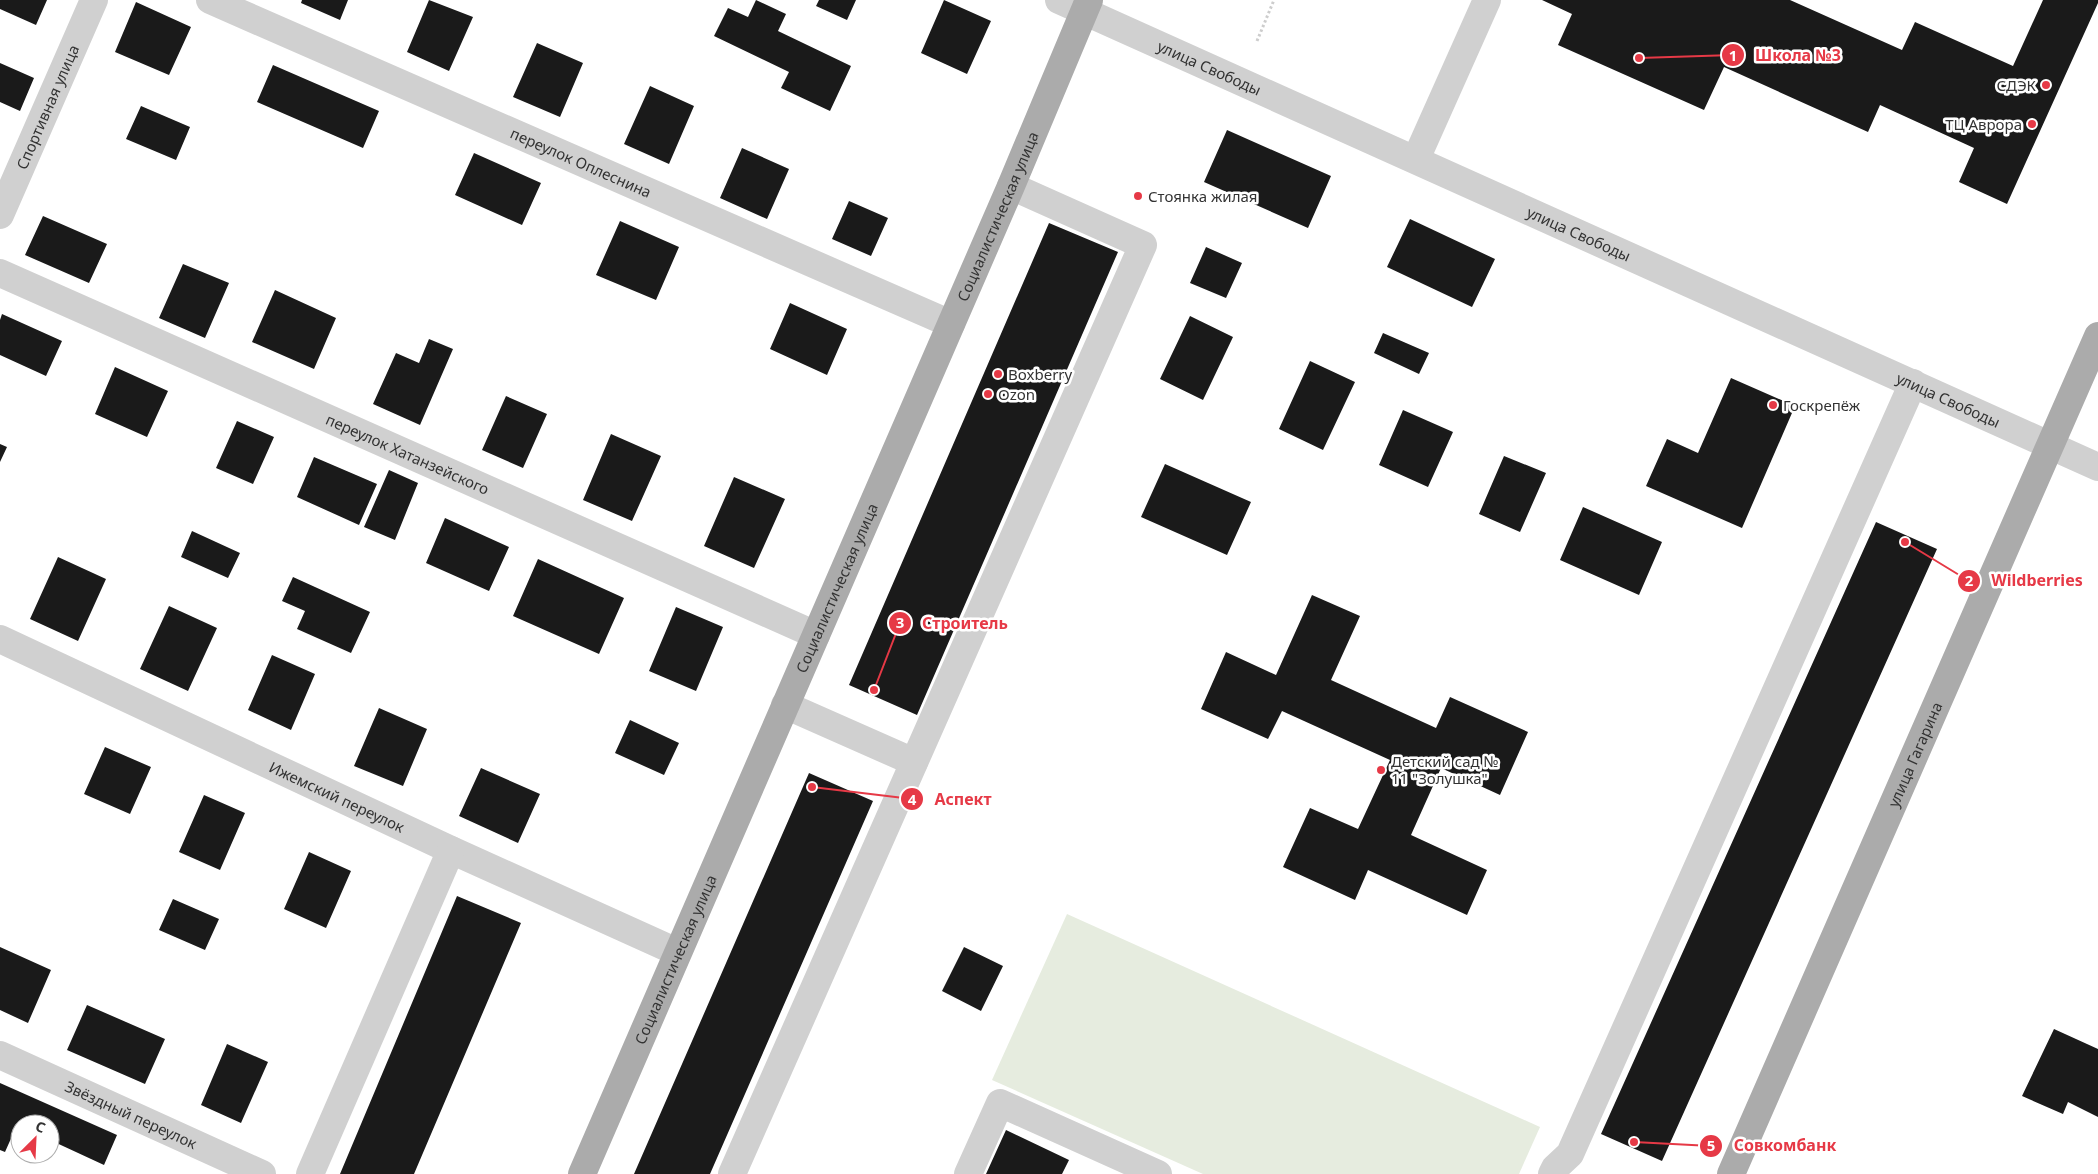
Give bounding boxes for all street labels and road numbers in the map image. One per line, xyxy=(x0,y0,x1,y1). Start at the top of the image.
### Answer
street label: улица Свободы xyxy=(1154,36,1265,100)
street label: Спортивная улица xyxy=(11,41,83,172)
street label: переулок Оплеснина xyxy=(507,123,655,202)
street label: Социалистическая улица xyxy=(952,128,1043,304)
street label: улица Свободы xyxy=(1524,202,1634,266)
street label: улица Свободы xyxy=(1893,368,2003,432)
street label: переулок Хатанзейского xyxy=(323,409,492,499)
street label: Социалистическая улица xyxy=(791,500,882,676)
street label: улица Гагарина xyxy=(1883,699,1947,810)
street label: Ижемский переулок xyxy=(266,756,408,837)
street label: Социалистическая улица xyxy=(630,871,721,1047)
street label: Звёздный переулок xyxy=(62,1076,200,1153)

